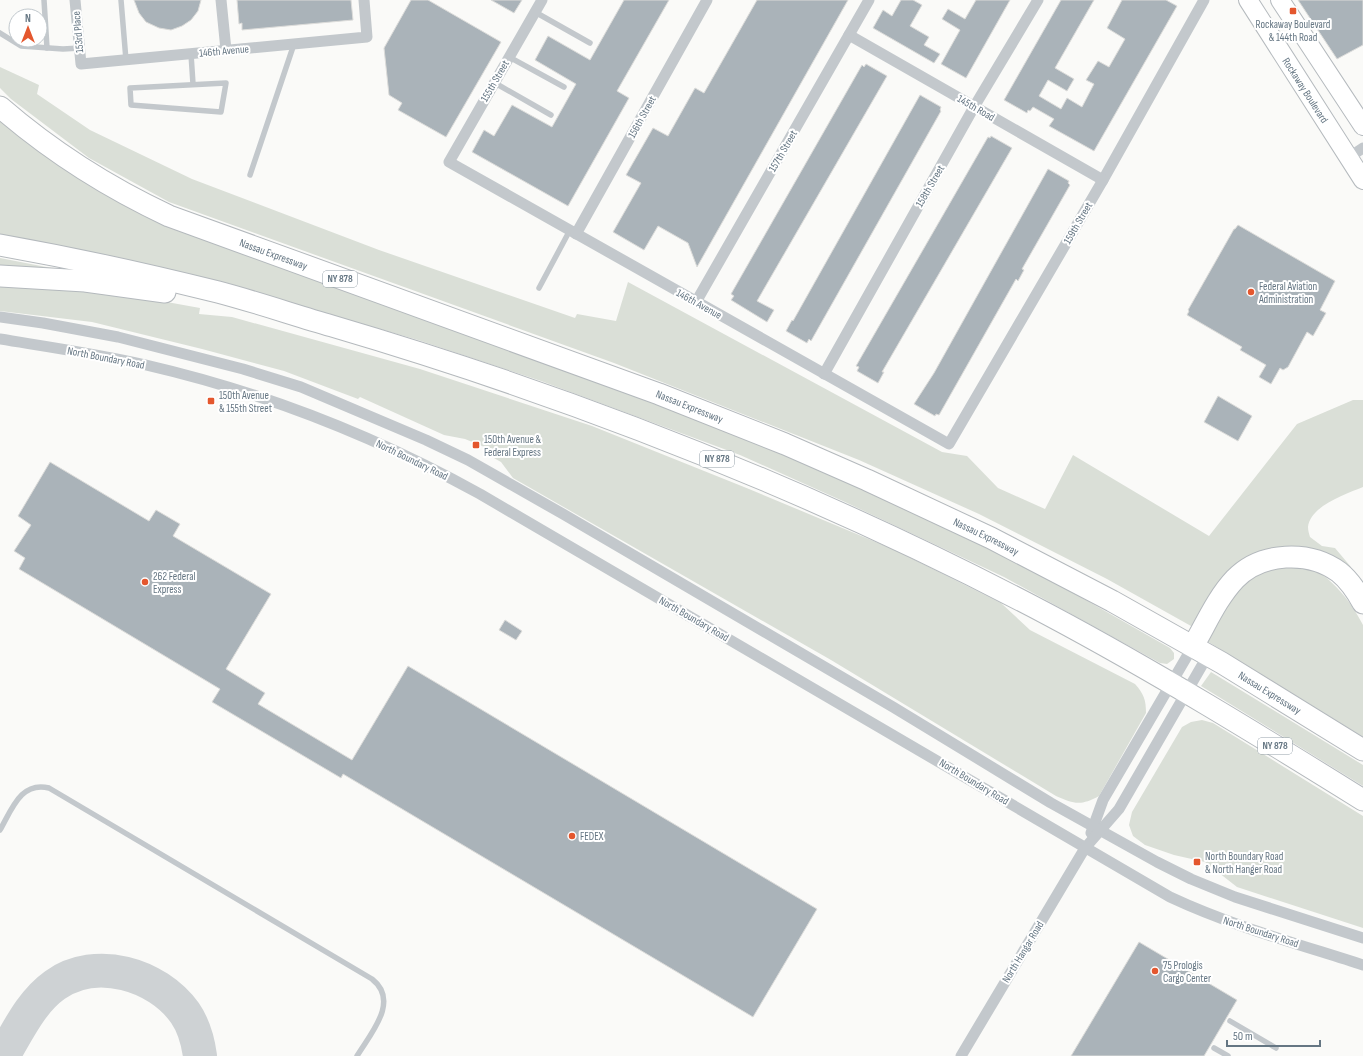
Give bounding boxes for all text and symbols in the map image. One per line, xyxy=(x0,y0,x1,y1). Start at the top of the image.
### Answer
marker: Rockaway Boulevard & 144th Road xyxy=(1288,6,1298,16)
north arrow xyxy=(8,8,48,48)
street label: 153rd Place xyxy=(70,11,86,53)
text: N xyxy=(25,12,31,25)
place label: Rockaway Boulevard & 144th Road xyxy=(1256,18,1331,44)
street label: 146th Avenue xyxy=(199,42,249,60)
street label: Rockaway Boulevard xyxy=(1280,55,1331,126)
street label: 155th Street xyxy=(478,57,512,104)
street label: 145th Road xyxy=(955,92,997,124)
street label: 156th Street xyxy=(625,93,659,140)
street label: 157th Street xyxy=(766,127,800,174)
street label: 158th Street xyxy=(913,162,947,209)
street label: 159th Street xyxy=(1061,199,1096,246)
street label: Nassau Expressway xyxy=(238,236,310,272)
road number: NY 878 xyxy=(323,271,357,287)
place label: Federal Aviation Administration xyxy=(1258,280,1318,306)
street label: 146th Avenue xyxy=(674,286,724,322)
marker: Federal Aviation Administration xyxy=(1246,287,1256,297)
street label: North Boundary Road xyxy=(66,344,146,372)
street label: Nassau Expressway xyxy=(654,387,726,426)
place label: 150th Avenue & 155th Street xyxy=(219,389,273,415)
marker: 150th Avenue & 155th Street xyxy=(206,396,216,406)
place label: 150th Avenue & Federal Express xyxy=(484,433,542,459)
street label: North Boundary Road xyxy=(374,437,450,483)
marker: 150th Avenue & Federal Express xyxy=(471,440,481,450)
road number: NY 878 xyxy=(700,451,734,467)
street label: Nassau Expressway xyxy=(951,515,1022,558)
place label: 262 Federal Express xyxy=(153,570,195,596)
marker: 262 Federal Express xyxy=(140,577,150,587)
street label: North Boundary Road xyxy=(657,594,732,644)
street label: Nassau Expressway xyxy=(1236,668,1304,717)
road number: NY 878 xyxy=(1258,738,1292,754)
street label: North Boundary Road xyxy=(937,756,1011,808)
place label: FEDEX xyxy=(580,830,604,843)
marker: FEDEX xyxy=(567,831,577,841)
place label: North Boundary Road & North Hanger Road xyxy=(1205,850,1284,876)
marker: North Boundary Road & North Hanger Road xyxy=(1192,857,1202,867)
street label: North Boundary Road xyxy=(1222,914,1301,950)
street label: North Hangar Road xyxy=(1000,919,1047,985)
place label: 75 Prologis Cargo Center xyxy=(1163,959,1211,985)
marker: 75 Prologis Cargo Center xyxy=(1150,966,1160,976)
scale bar xyxy=(1227,1022,1320,1048)
text: 50 m xyxy=(1233,1029,1253,1044)

